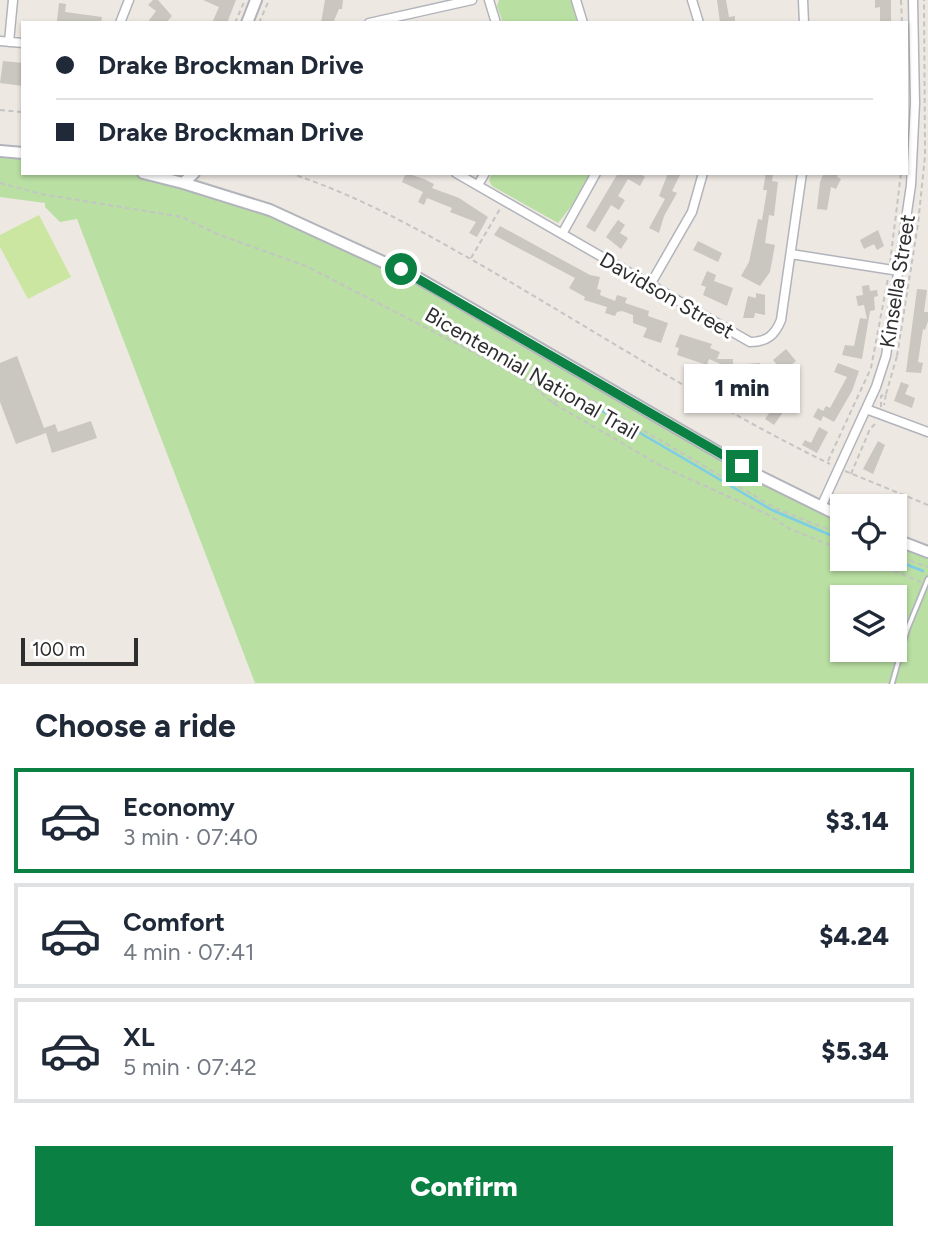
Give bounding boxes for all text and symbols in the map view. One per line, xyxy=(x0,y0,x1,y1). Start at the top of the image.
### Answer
text: Drake Brockman Drive xyxy=(98,49,364,81)
text: Drake Brockman Drive xyxy=(98,116,364,148)
street label: Kinsella Street xyxy=(874,213,920,349)
street label: Davidson Street xyxy=(595,246,739,344)
route start xyxy=(385,253,417,285)
street label: Bicentennial National Trail xyxy=(421,302,643,444)
callout: 1 min xyxy=(684,364,800,414)
text: 1 min xyxy=(715,374,769,402)
route end xyxy=(726,450,758,482)
map controls xyxy=(830,494,907,662)
button: locate xyxy=(830,494,907,571)
button: layers xyxy=(830,585,907,662)
scale bar xyxy=(21,634,138,666)
text: 100 m xyxy=(32,638,85,661)
text: Choose a ride xyxy=(35,707,236,745)
icon: car xyxy=(39,789,102,852)
text: Economy xyxy=(123,791,235,823)
text: $3.14 xyxy=(825,805,889,837)
text: 3 min · 07:40 xyxy=(123,823,258,851)
icon: car xyxy=(39,904,102,967)
text: Comfort xyxy=(123,906,225,938)
text: $4.24 xyxy=(819,920,889,952)
text: 4 min · 07:41 xyxy=(123,938,255,966)
icon: car xyxy=(39,1019,102,1082)
text: XL xyxy=(123,1021,155,1053)
text: $5.34 xyxy=(821,1035,889,1067)
text: 5 min · 07:42 xyxy=(123,1053,257,1081)
button: Confirm xyxy=(35,1146,893,1226)

